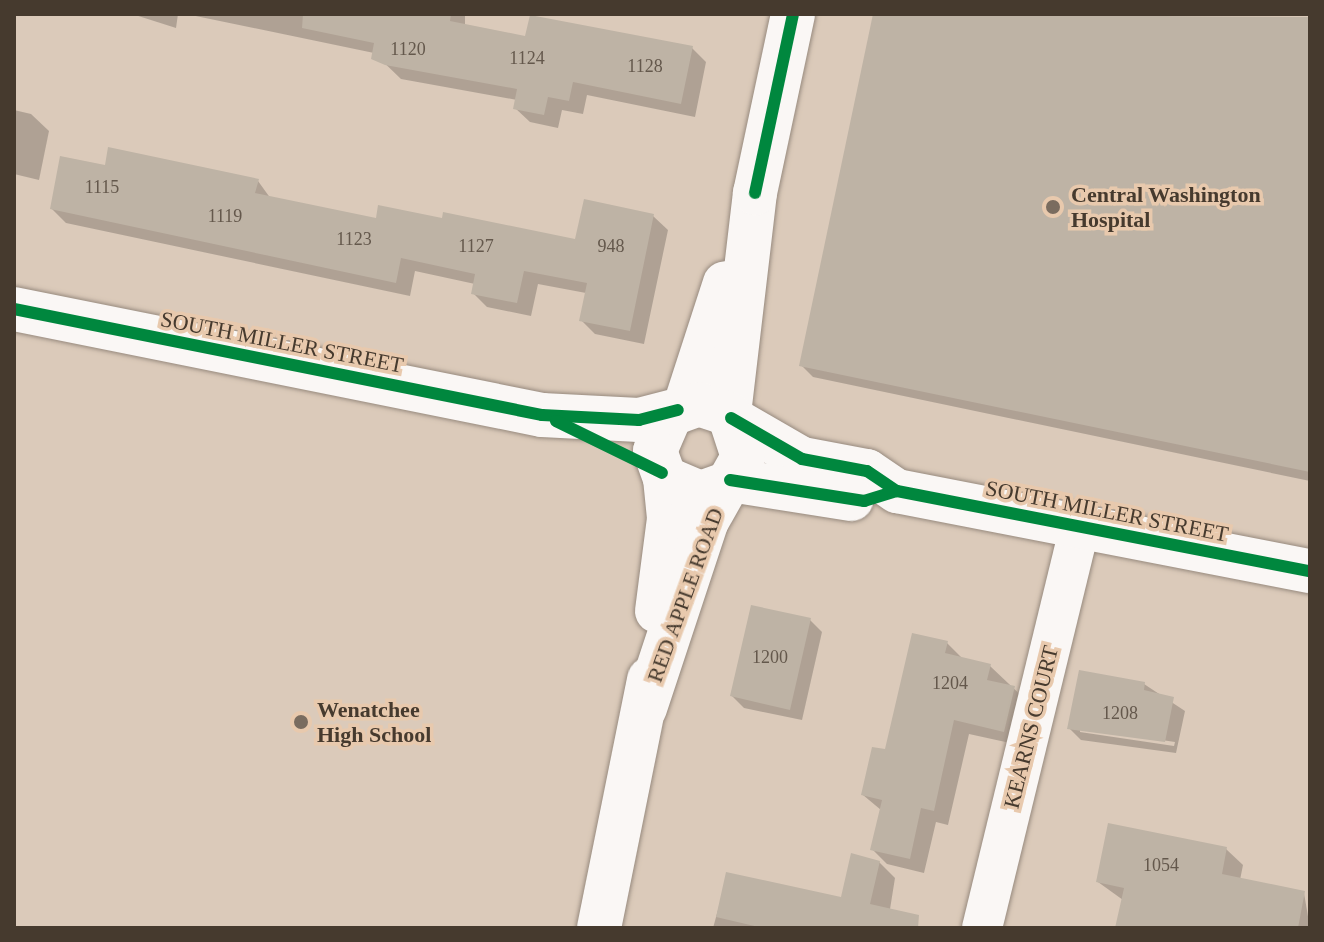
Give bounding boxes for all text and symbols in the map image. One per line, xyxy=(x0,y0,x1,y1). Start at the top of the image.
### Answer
house number: 1120 xyxy=(390,38,426,60)
house number: 1124 xyxy=(509,47,545,69)
house number: 1128 xyxy=(627,55,663,77)
house number: 1115 xyxy=(85,176,119,198)
place label: Central Washington Hospital xyxy=(1071,181,1261,232)
marker: Central Washington Hospital xyxy=(1042,196,1064,218)
house number: 1119 xyxy=(208,205,242,227)
house number: 1123 xyxy=(336,228,372,250)
house number: 1127 xyxy=(458,235,494,257)
house number: 948 xyxy=(598,235,624,257)
street label: SOUTH MILLER STREET xyxy=(158,305,406,379)
street label: SOUTH MILLER STREET xyxy=(983,474,1231,548)
street label: RED APPLE ROAD xyxy=(641,504,729,686)
street label: KEARNS COURT xyxy=(998,643,1064,811)
house number: 1200 xyxy=(752,646,788,668)
house number: 1204 xyxy=(932,672,968,694)
place label: Wenatchee High School xyxy=(317,696,431,748)
house number: 1208 xyxy=(1102,702,1138,724)
marker: Wenatchee High School xyxy=(292,713,310,731)
house number: 1054 xyxy=(1143,854,1179,876)

